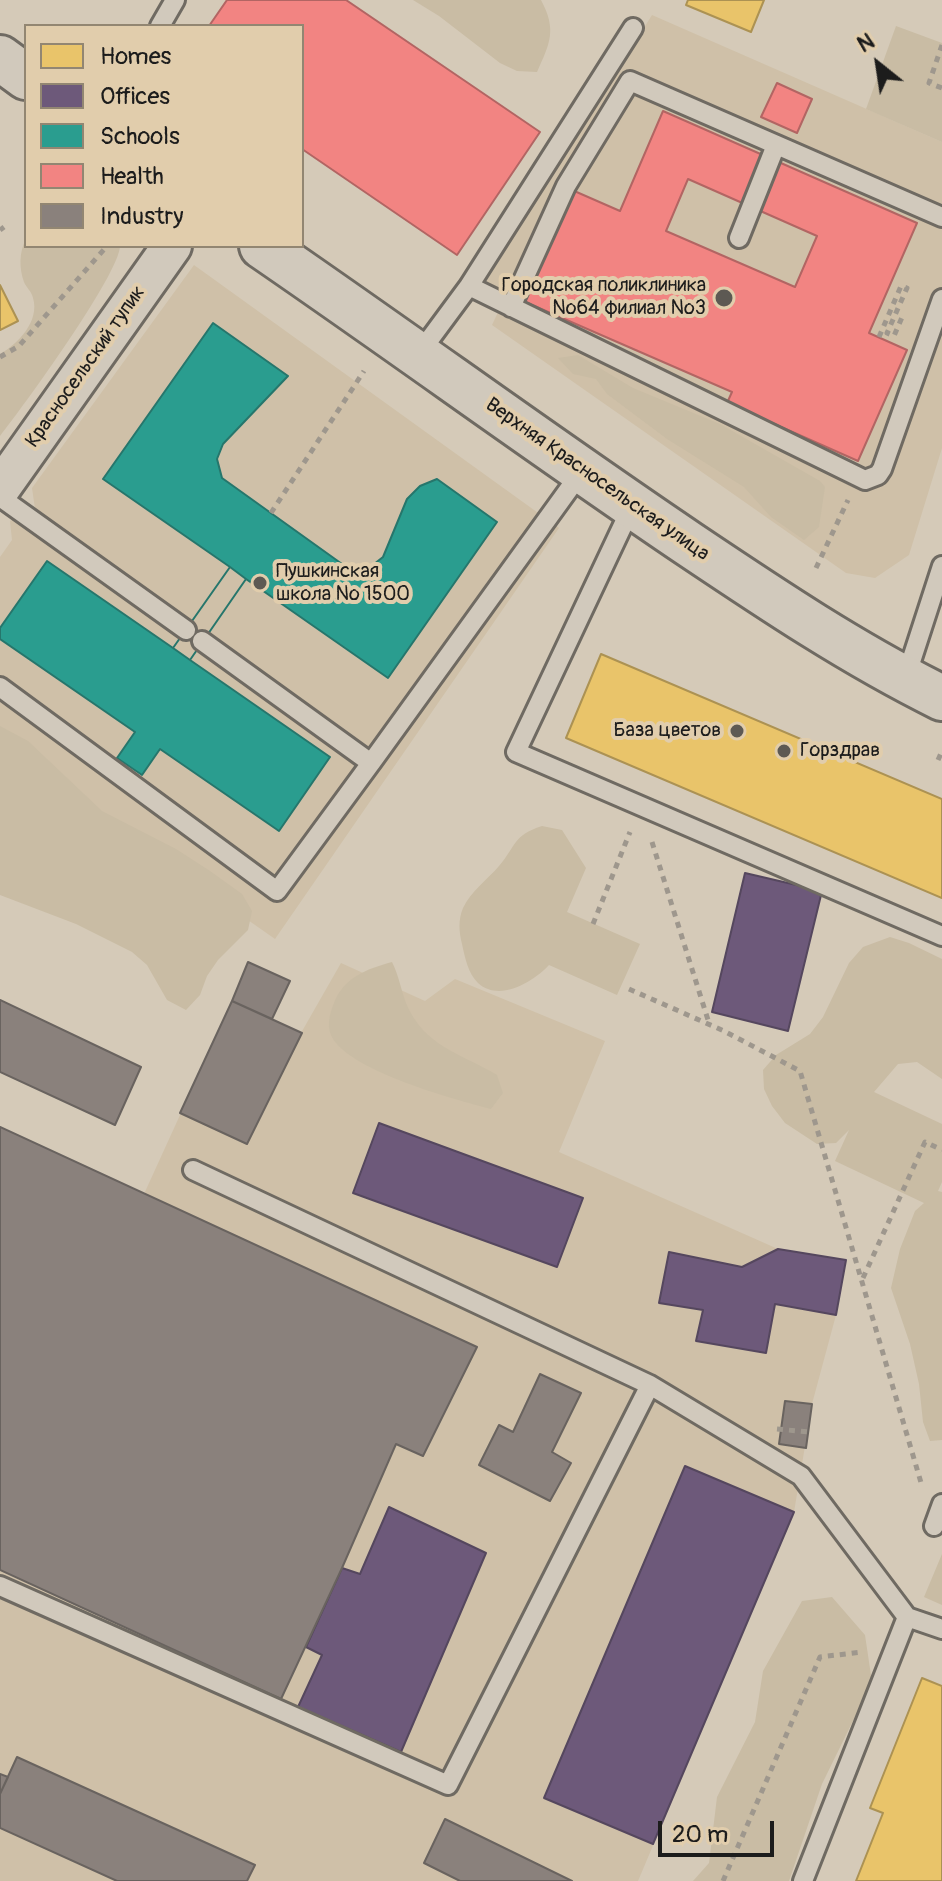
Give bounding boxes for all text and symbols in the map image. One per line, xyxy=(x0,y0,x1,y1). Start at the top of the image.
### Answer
legend xyxy=(24,24,304,248)
north arrow xyxy=(838,24,918,104)
text: N xyxy=(853,27,879,59)
text: Homes xyxy=(100,42,171,71)
text: Offices xyxy=(100,82,170,111)
text: Schools xyxy=(100,122,180,151)
text: Health xyxy=(100,162,164,191)
text: Industry xyxy=(100,202,183,231)
place label: Городская поликлиника №64 филиал №3 xyxy=(501,274,706,321)
street label: Красносельский тупик xyxy=(21,281,151,453)
marker: Городская поликлиника №64 филиал №3 xyxy=(713,287,735,309)
street label: Верхняя Красносельская улица xyxy=(480,393,714,567)
place label: Пушкинская школа № 1500 xyxy=(276,560,410,607)
marker: Пушкинская школа № 1500 xyxy=(251,574,269,592)
place label: База цветов xyxy=(614,719,721,743)
marker: База цветов xyxy=(728,722,746,740)
place label: Горздрав xyxy=(800,739,880,763)
marker: Горздрав xyxy=(775,742,793,760)
scale bar xyxy=(662,1805,778,1855)
text: 20 m xyxy=(672,1820,728,1849)

